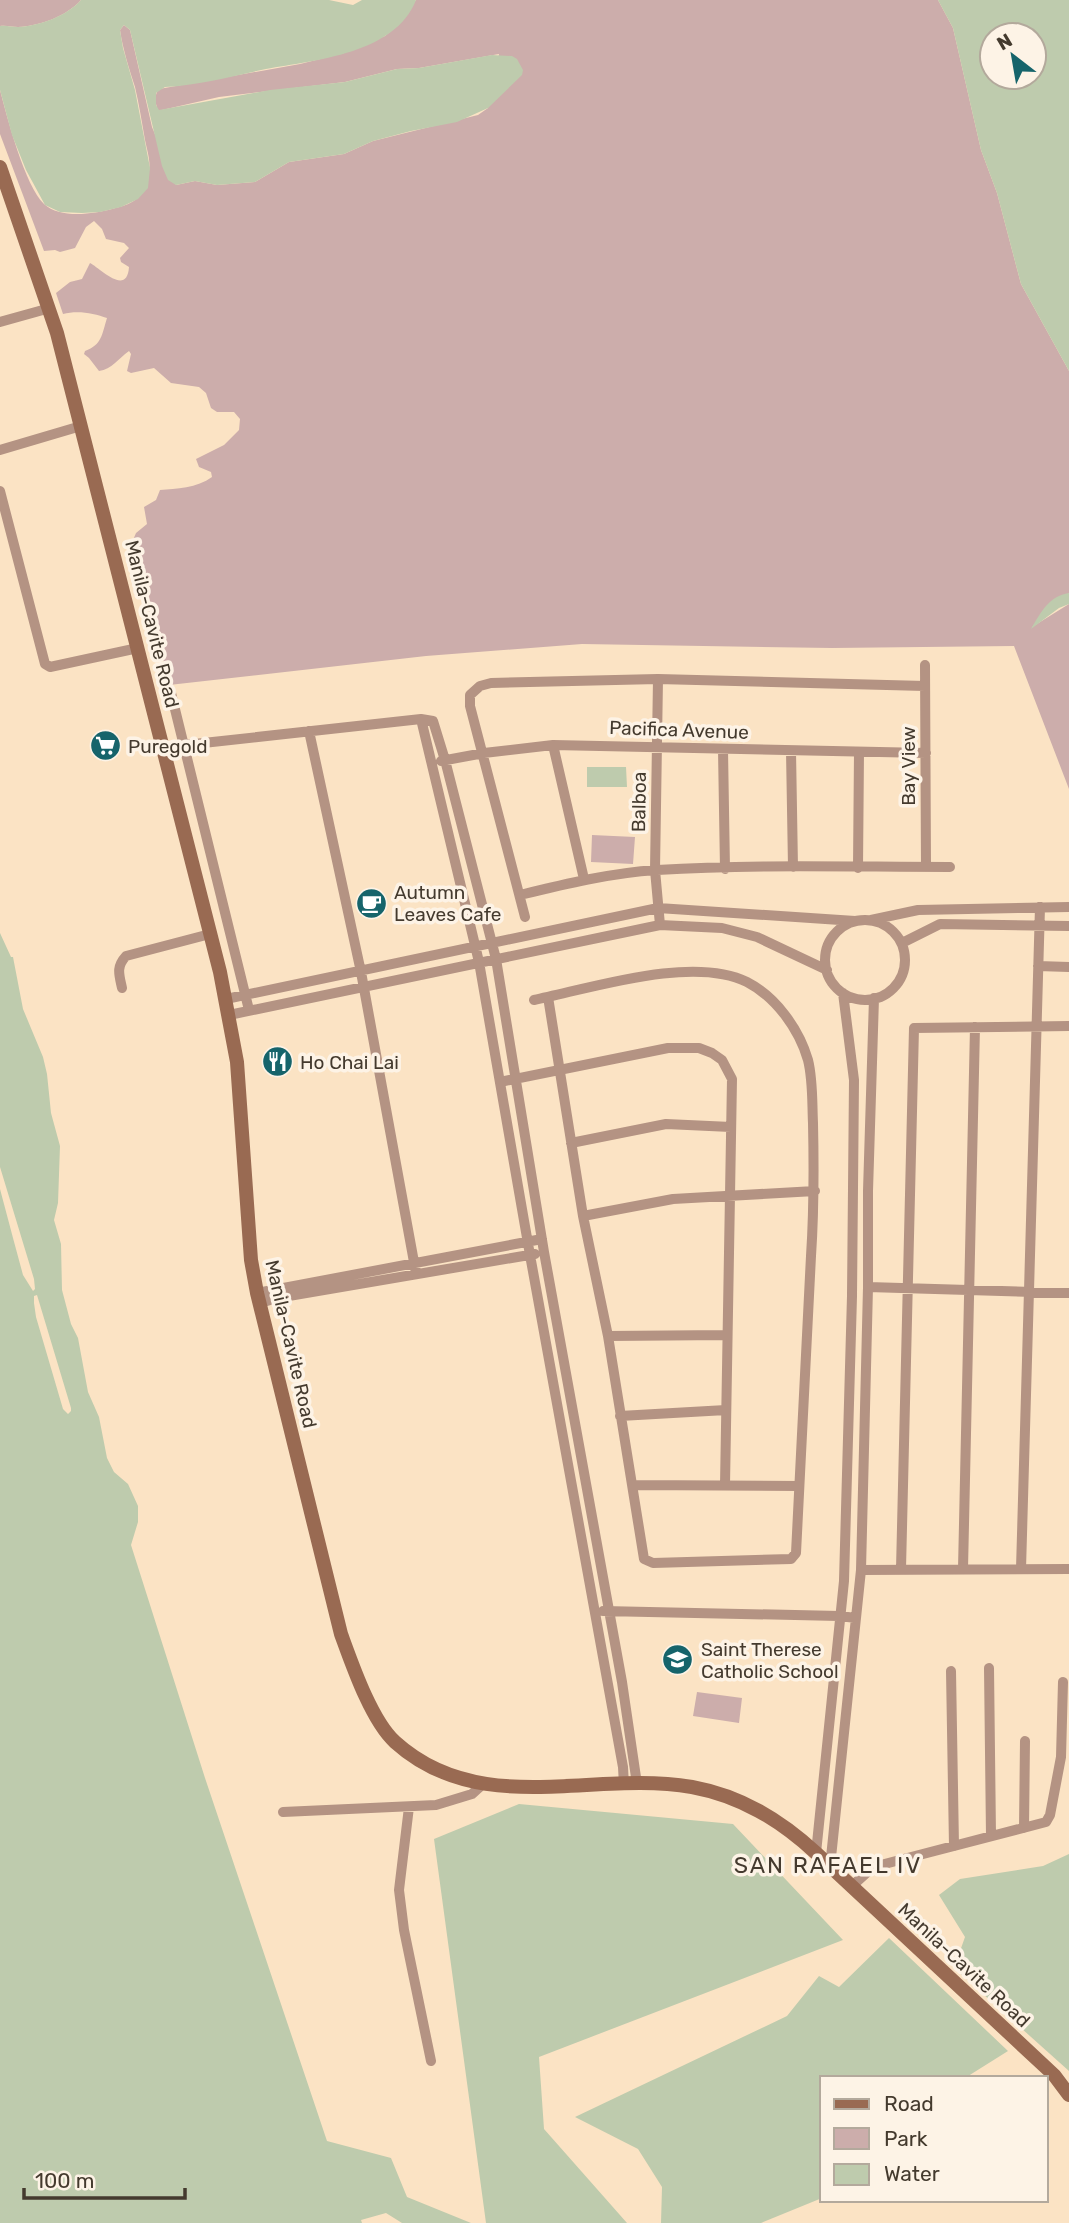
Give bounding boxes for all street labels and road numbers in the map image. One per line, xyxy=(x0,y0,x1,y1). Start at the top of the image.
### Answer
street label: Manila-Cavite Road xyxy=(120,538,184,710)
street label: Pacifica Avenue xyxy=(609,716,749,744)
street label: Bay View xyxy=(897,726,920,806)
street label: Balboa xyxy=(627,772,651,832)
street label: Manila-Cavite Road xyxy=(260,1258,322,1430)
street label: Manila-Cavite Road xyxy=(893,1898,1035,2032)

